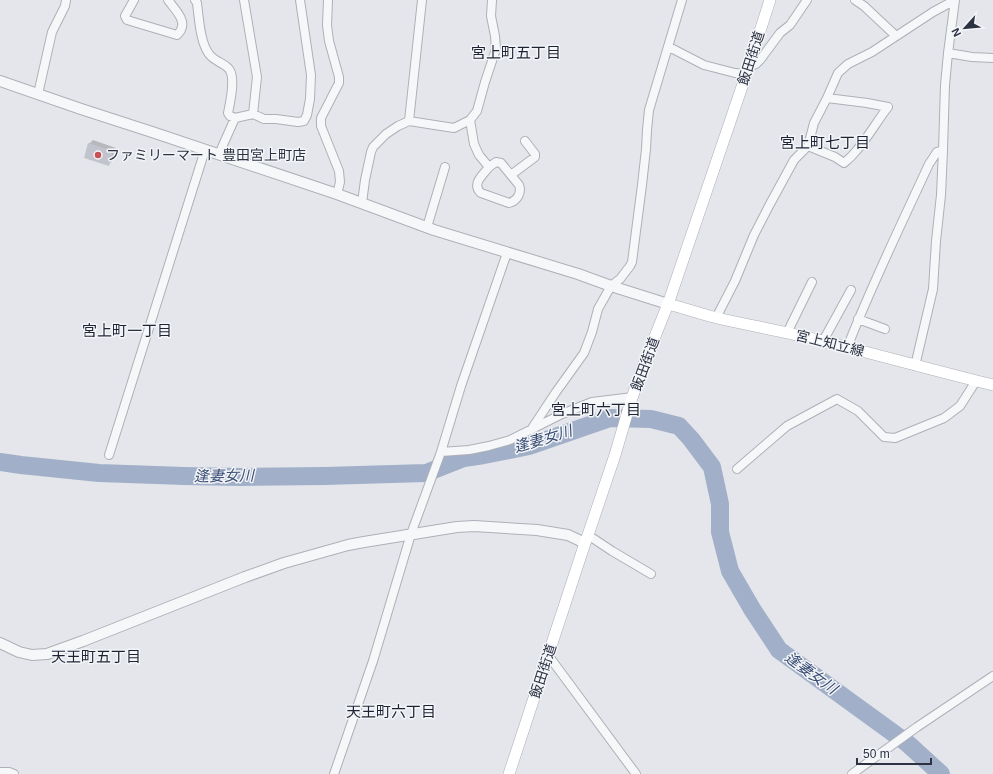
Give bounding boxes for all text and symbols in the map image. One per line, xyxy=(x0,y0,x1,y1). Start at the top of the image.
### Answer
north arrow xyxy=(945,8,985,48)
text: N xyxy=(949,26,963,39)
street label: 飯田街道 xyxy=(735,29,767,87)
district label: 宮上町五丁目 xyxy=(471,44,561,61)
district label: 宮上町七丁目 xyxy=(780,134,870,151)
place label: ファミリーマート 豊田宮上町店 xyxy=(106,147,306,163)
marker: ファミリーマート 豊田宮上町店 xyxy=(93,150,103,160)
district label: 宮上町一丁目 xyxy=(82,322,172,339)
street label: 宮上知立線 xyxy=(794,327,866,359)
street label: 飯田街道 xyxy=(628,335,662,393)
district label: 宮上町六丁目 xyxy=(551,401,641,418)
water label: 逢妻女川 xyxy=(512,421,576,455)
water label: 逢妻女川 xyxy=(194,466,256,485)
street label: 飯田街道 xyxy=(527,642,559,700)
district label: 天王町五丁目 xyxy=(51,648,141,665)
water label: 逢妻女川 xyxy=(782,648,842,698)
district label: 天王町六丁目 xyxy=(346,703,436,720)
scale bar xyxy=(857,740,931,766)
text: 50 m xyxy=(863,747,890,761)

